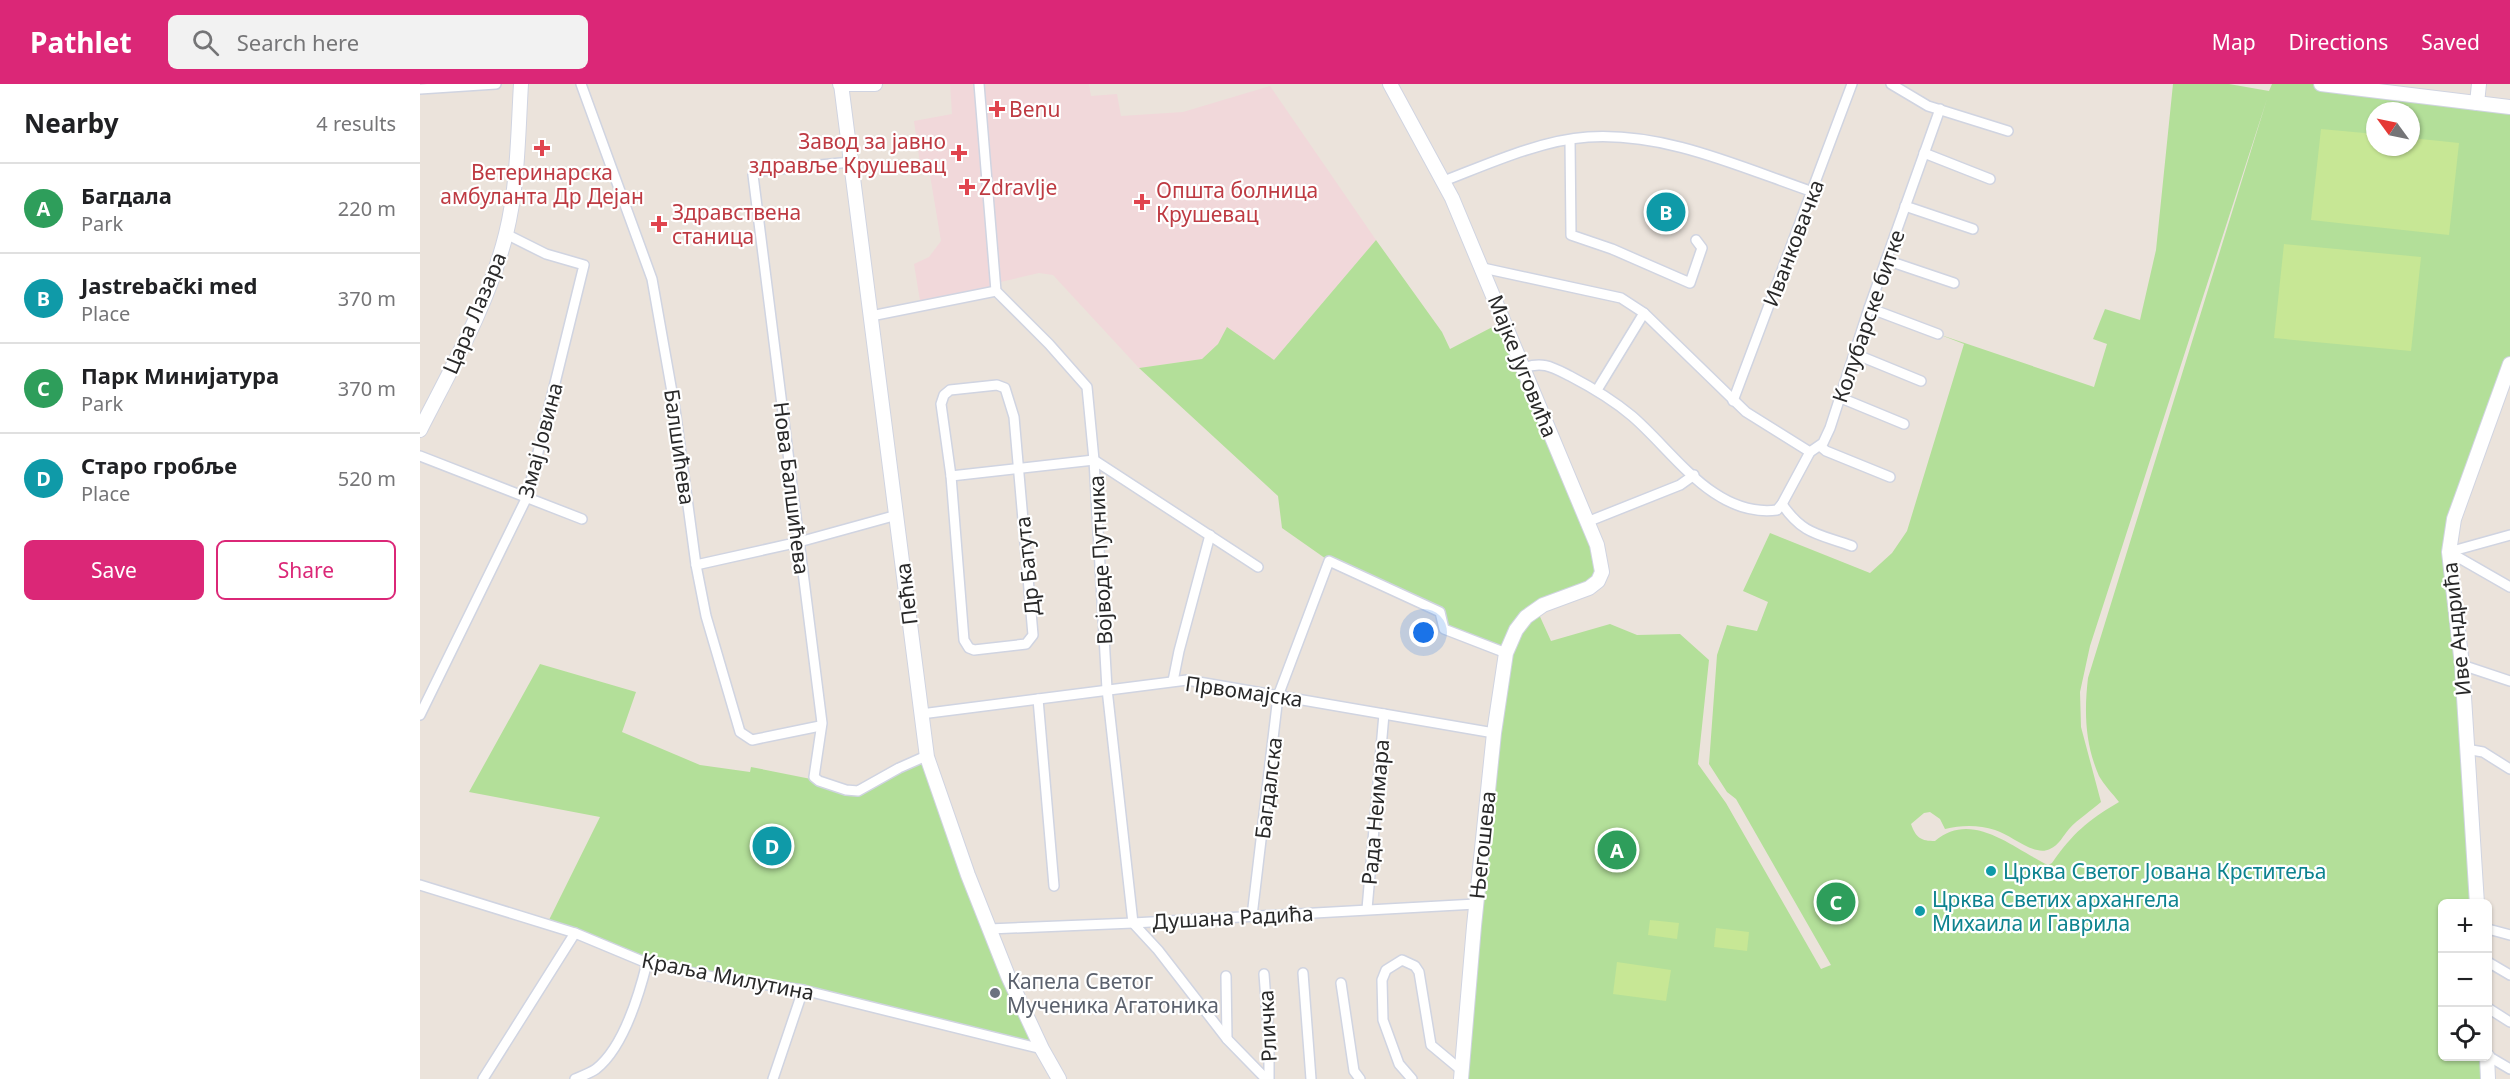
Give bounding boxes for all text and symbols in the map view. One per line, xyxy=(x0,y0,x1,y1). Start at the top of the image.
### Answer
search box xyxy=(168,15,588,69)
text: Pathlet xyxy=(30,23,132,61)
icon: search xyxy=(189,26,222,59)
text: Search here xyxy=(237,27,359,57)
text: Map xyxy=(2212,28,2256,56)
text: Directions xyxy=(2289,28,2388,56)
text: Saved xyxy=(2421,28,2480,56)
place label: Benu xyxy=(1009,95,1060,123)
marker: Benu xyxy=(990,102,1004,116)
north arrow xyxy=(2366,102,2420,156)
text: Nearby xyxy=(24,105,119,141)
text: 4 results xyxy=(316,110,396,137)
place label: Завод за јавно здравље Крушевац xyxy=(749,127,946,179)
marker: Ветеринарска амбуланта Др Дејан xyxy=(533,139,551,157)
marker: Завод за јавно здравље Крушевац xyxy=(950,144,968,162)
place label: Ветеринарска амбуланта Др Дејан xyxy=(440,158,644,210)
place label: Zdravlje xyxy=(979,173,1057,201)
place label: Општа болница Крушевац xyxy=(1156,176,1318,228)
street label: Иванковачка xyxy=(1756,176,1830,310)
text: Багдала xyxy=(81,180,172,210)
marker: Zdravlje xyxy=(960,180,974,194)
pin: B xyxy=(1646,190,1686,234)
marker: Општа болница Крушевац xyxy=(1133,193,1151,211)
text: A xyxy=(37,195,50,222)
text: 220 m xyxy=(338,195,396,222)
place label: Здравствена станица xyxy=(672,198,801,250)
text: Park xyxy=(81,210,123,237)
marker: Здравствена станица xyxy=(650,215,668,233)
street label: Колубарске битке xyxy=(1825,226,1911,406)
street label: Цара Лазара xyxy=(436,248,512,378)
text: Jastrebački med xyxy=(81,270,257,300)
text: B xyxy=(37,285,50,312)
text: 370 m xyxy=(338,285,396,312)
street label: Мајке Југовића xyxy=(1482,291,1564,441)
text: Place xyxy=(81,300,130,327)
text: Парк Минијатура xyxy=(81,360,279,390)
text: C xyxy=(37,375,50,402)
text: 370 m xyxy=(338,375,396,402)
street label: Змај Јовина xyxy=(511,379,569,501)
street label: Балшићева xyxy=(658,387,702,507)
text: Park xyxy=(81,390,123,417)
street label: Нова Балшићева xyxy=(768,400,816,576)
text: Старо гробље xyxy=(81,450,237,480)
text: D xyxy=(36,465,51,492)
text: 520 m xyxy=(338,465,396,492)
street label: Војводе Путника xyxy=(1082,475,1118,645)
text: Place xyxy=(81,480,130,507)
street label: Др Батута xyxy=(1008,515,1046,617)
button: Save xyxy=(24,540,204,600)
button: Share xyxy=(216,540,396,600)
street label: Пећка xyxy=(888,561,924,627)
street label: Иве Андрића xyxy=(2435,561,2477,697)
your location xyxy=(1409,618,1438,647)
street label: Првомајска xyxy=(1183,669,1305,713)
street label: Багдалска xyxy=(1248,735,1288,841)
street label: Рада Неимара xyxy=(1355,738,1395,886)
street label: Његошева xyxy=(1462,790,1502,900)
pin: D xyxy=(752,824,792,868)
pin: A xyxy=(1598,828,1636,873)
place label: Црква Светог Јована Крститеља xyxy=(2003,857,2326,885)
marker: Црква Светог Јована Крститеља xyxy=(1984,864,1998,878)
pin: C xyxy=(1816,880,1856,924)
place label: Црква Светих архангела Михаила и Гаврила xyxy=(1932,885,2180,937)
street label: Душана Радића xyxy=(1152,899,1314,935)
map controls xyxy=(2438,899,2492,1061)
button: + xyxy=(2438,899,2492,953)
marker: Црква Светих архангела Михаила и Гаврила xyxy=(1913,904,1927,918)
street label: Краља Милутина xyxy=(639,946,817,1006)
button: − xyxy=(2438,953,2492,1007)
place label: Капела Светог Мученика Агатоника xyxy=(1007,967,1219,1019)
marker: Капела Светог Мученика Агатоника xyxy=(988,986,1002,1000)
street label: Рличка xyxy=(1251,989,1283,1063)
button: locate xyxy=(2438,1007,2492,1061)

